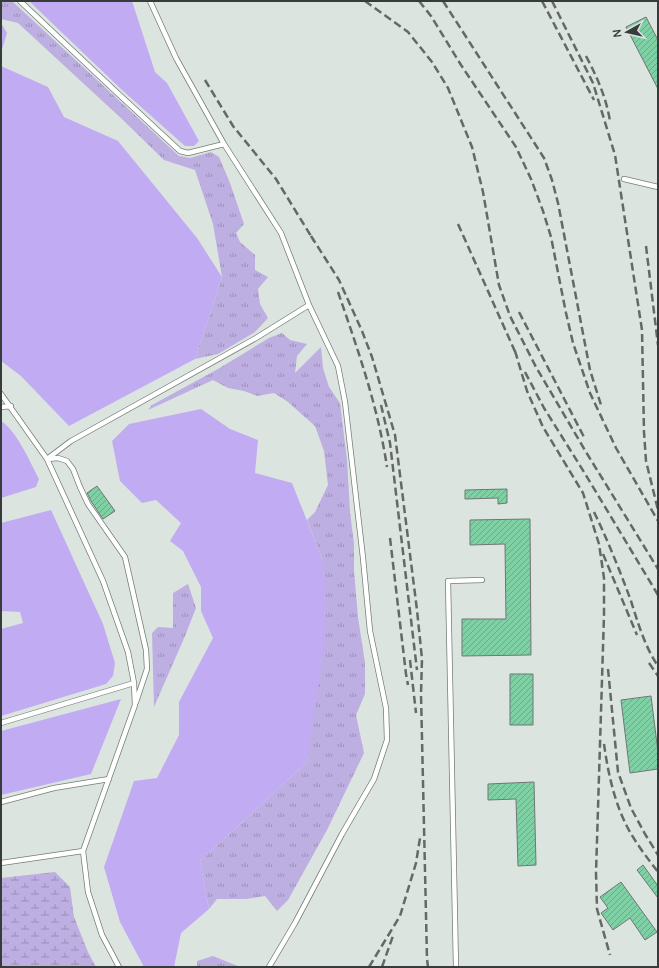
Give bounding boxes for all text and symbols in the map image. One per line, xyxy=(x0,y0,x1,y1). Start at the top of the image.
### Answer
north arrow xyxy=(607,12,647,52)
text: N xyxy=(609,28,625,38)

